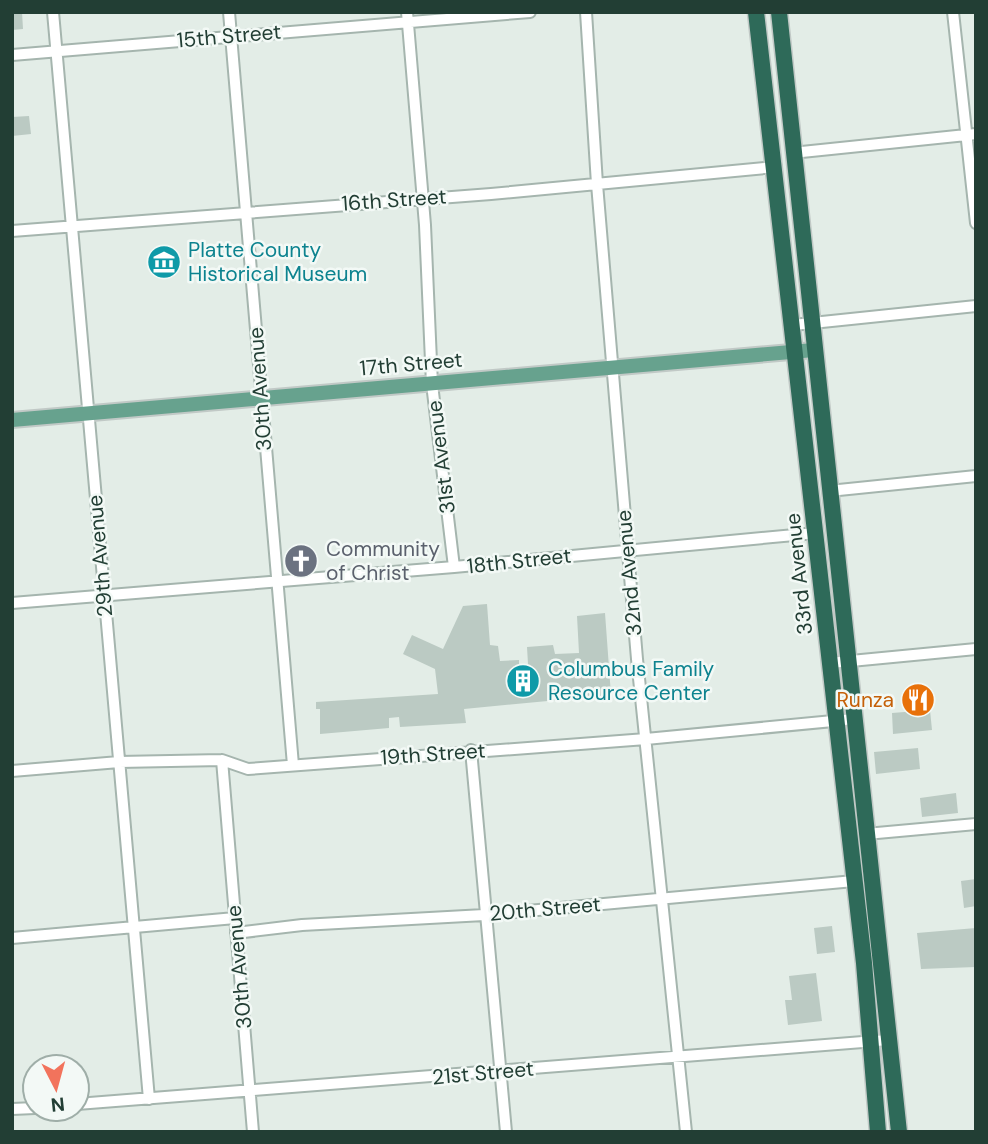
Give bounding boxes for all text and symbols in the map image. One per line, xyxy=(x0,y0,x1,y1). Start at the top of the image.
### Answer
street label: 15th Street xyxy=(176,17,282,55)
street label: 16th Street xyxy=(341,182,447,218)
place label: Platte County Historical Museum xyxy=(188,236,367,288)
museum icon: Platte County Historical Museum xyxy=(145,243,183,281)
street label: 30th Avenue xyxy=(242,326,278,452)
street label: 17th Street xyxy=(358,346,464,382)
street label: 31st Avenue xyxy=(420,399,462,515)
street label: 29th Avenue xyxy=(81,494,119,618)
street label: 32nd Avenue xyxy=(610,509,648,637)
street label: 33rd Avenue xyxy=(779,512,819,636)
place label: Community of Christ xyxy=(326,535,440,587)
church icon: Community of Christ xyxy=(282,542,320,580)
street label: 18th Street xyxy=(465,542,573,580)
place label: Columbus Family Resource Center xyxy=(548,655,715,707)
building icon: Columbus Family Resource Center xyxy=(504,662,542,700)
restaurant icon: Runza xyxy=(899,681,937,719)
place label: Runza xyxy=(836,686,894,714)
street label: 19th Street xyxy=(380,736,486,772)
street label: 20th Street xyxy=(488,890,602,928)
street label: 30th Avenue xyxy=(220,904,258,1030)
north arrow xyxy=(21,1053,91,1123)
street label: 21st Street xyxy=(431,1055,535,1091)
text: N xyxy=(50,1091,66,1118)

